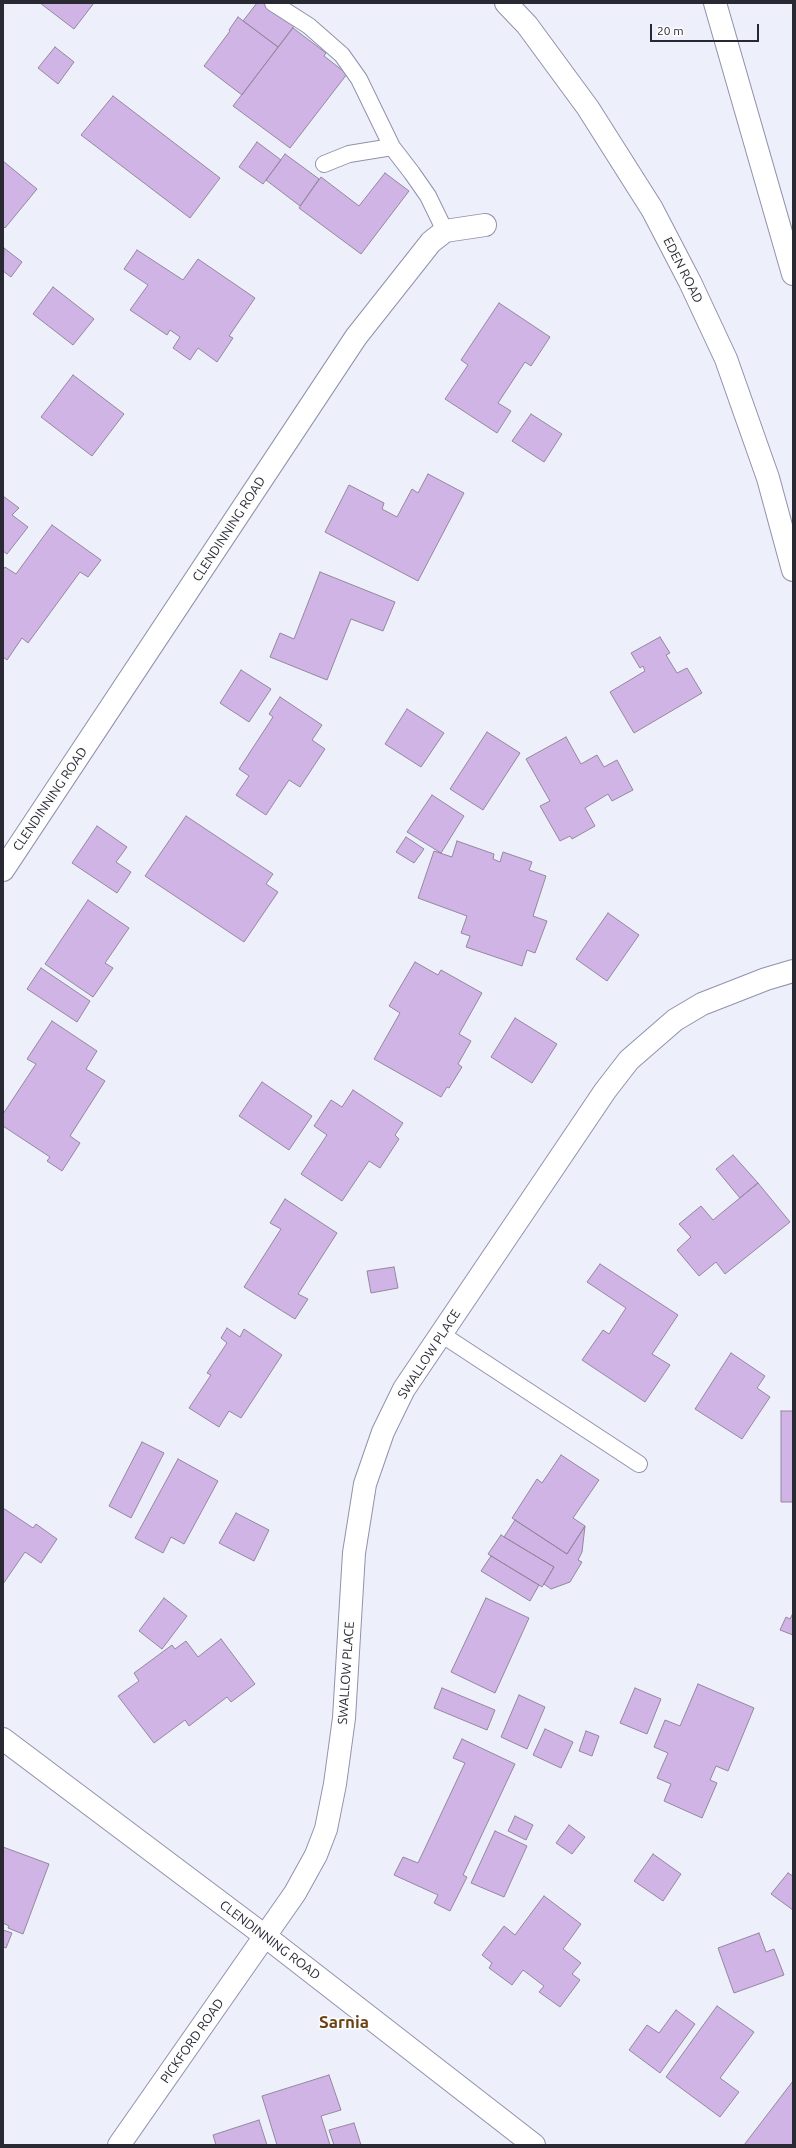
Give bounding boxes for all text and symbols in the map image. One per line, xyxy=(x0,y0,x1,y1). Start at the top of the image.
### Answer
scale bar xyxy=(652,16,761,42)
text: 20 m xyxy=(657,24,684,37)
street label: EDEN ROAD xyxy=(660,235,706,305)
street label: CLENDINNING ROAD xyxy=(189,474,269,584)
street label: CLENDINNING ROAD xyxy=(9,744,91,854)
street label: SWALLOW PLACE xyxy=(394,1306,464,1402)
street label: SWALLOW PLACE xyxy=(335,1621,357,1725)
street label: CLENDINNING ROAD xyxy=(217,1897,323,1983)
street label: PICKFORD ROAD xyxy=(157,1996,227,2086)
district label: Sarnia xyxy=(319,2012,369,2032)

